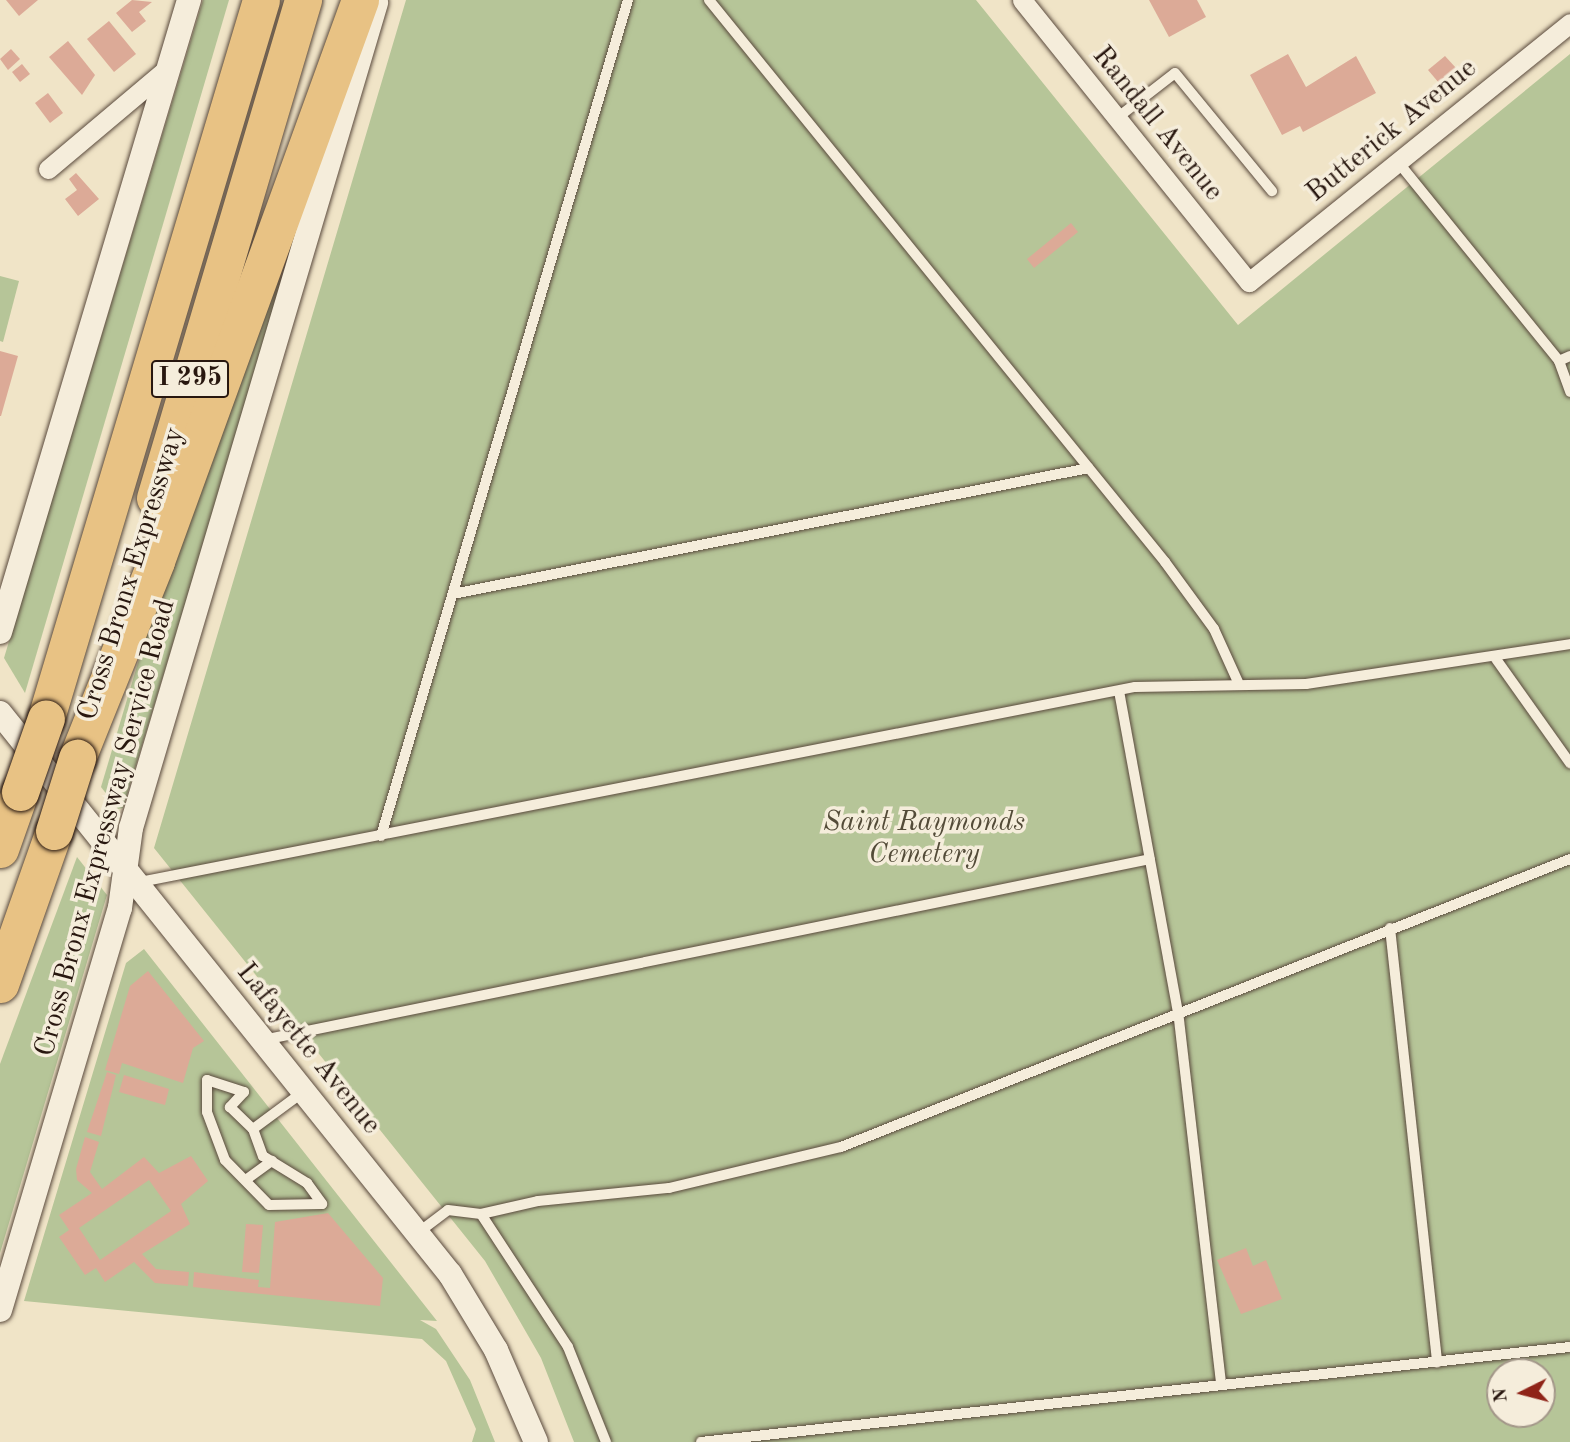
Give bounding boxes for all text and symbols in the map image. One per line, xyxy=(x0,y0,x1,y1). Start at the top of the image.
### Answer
street label: Randall Avenue xyxy=(1084,40,1230,208)
street label: Butterick Avenue xyxy=(1300,52,1484,210)
road number: I 295 xyxy=(150,356,230,402)
street label: Cross Bronx Expressway xyxy=(71,423,193,725)
street label: Cross Bronx Expressway Service Road xyxy=(29,596,183,1060)
park label: Saint Raymonds Cemetery xyxy=(823,806,1025,872)
street label: Lafayette Avenue xyxy=(229,957,387,1141)
north arrow xyxy=(1486,1358,1556,1428)
text: N xyxy=(1491,1387,1512,1403)

